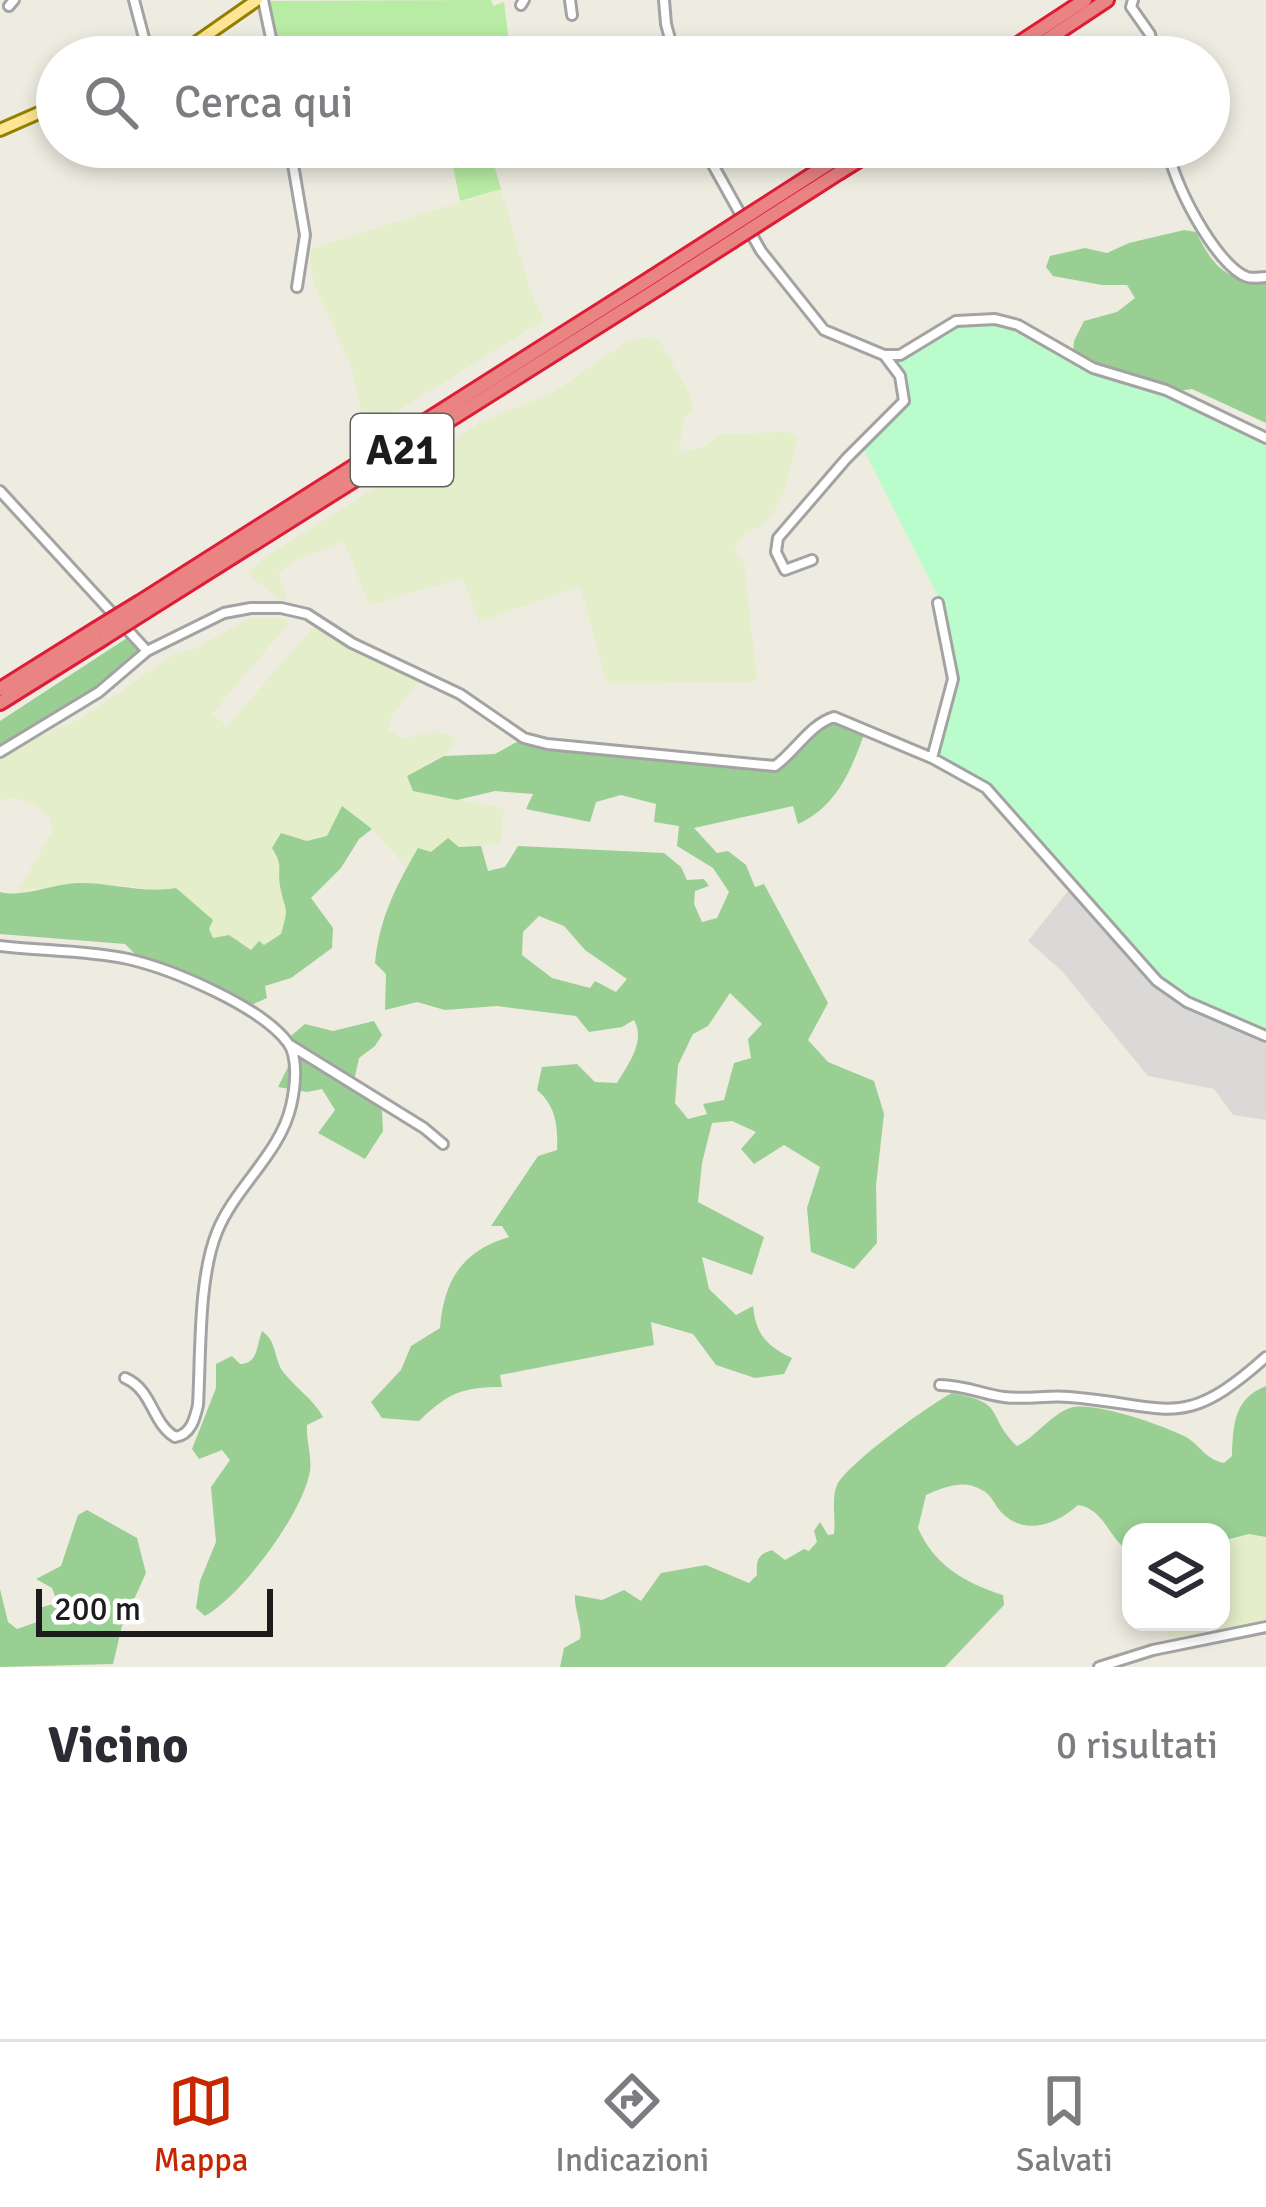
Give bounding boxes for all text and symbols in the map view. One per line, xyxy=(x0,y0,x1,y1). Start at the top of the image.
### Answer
search box xyxy=(36,36,1230,168)
icon: search xyxy=(78,69,144,135)
text: Cerca qui xyxy=(174,75,353,130)
road number: A21 xyxy=(351,414,453,486)
map controls xyxy=(1122,1523,1230,1631)
button: layers xyxy=(1122,1523,1230,1631)
scale bar xyxy=(36,1583,273,1636)
text: 200 m xyxy=(54,1589,141,1630)
text: Vicino xyxy=(48,1714,189,1777)
text: 0 risultati xyxy=(1056,1721,1218,1769)
tab: Mappa xyxy=(153,2068,248,2181)
tab: Indicazioni xyxy=(555,2068,709,2181)
tab: Salvati xyxy=(1016,2068,1113,2181)

